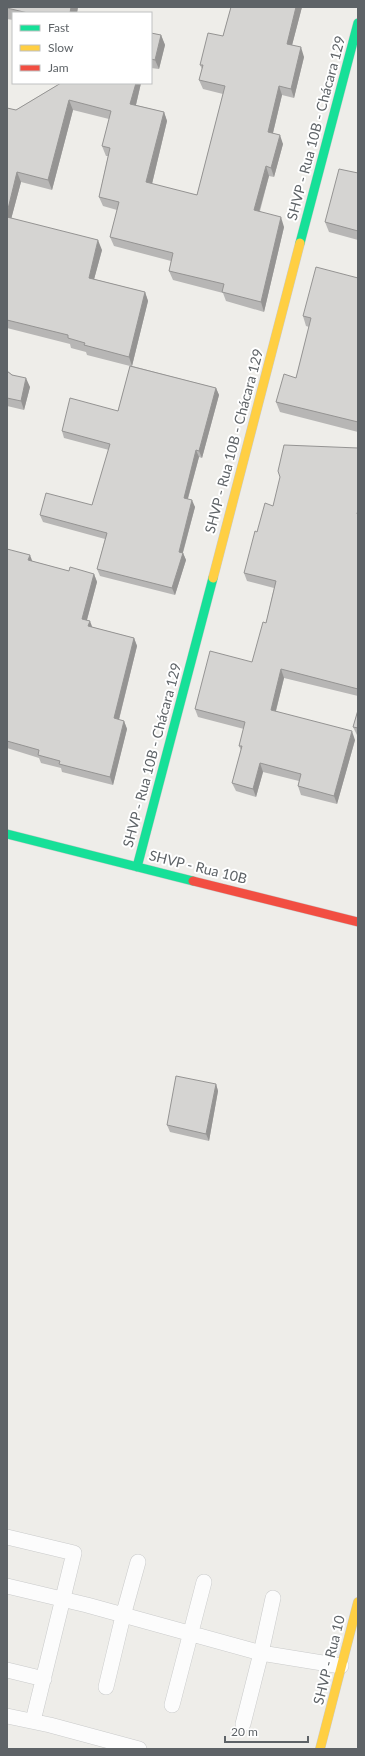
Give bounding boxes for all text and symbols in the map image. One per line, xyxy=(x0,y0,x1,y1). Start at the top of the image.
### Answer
legend xyxy=(12,12,152,84)
text: Fast xyxy=(48,20,70,35)
street label: SHVP - Rua 10B - Chácara 129 xyxy=(283,34,348,222)
text: Slow xyxy=(48,40,74,55)
text: Jam xyxy=(48,60,69,75)
street label: SHVP - Rua 10B - Chácara 129 xyxy=(201,347,266,535)
street label: SHVP - Rua 10B - Chácara 129 xyxy=(119,661,184,849)
street label: SHVP - Rua 10B xyxy=(147,846,249,887)
street label: SHVP - Rua 10 xyxy=(309,1614,348,1706)
scale bar xyxy=(225,1718,308,1744)
text: 20 m xyxy=(231,1724,258,1739)

